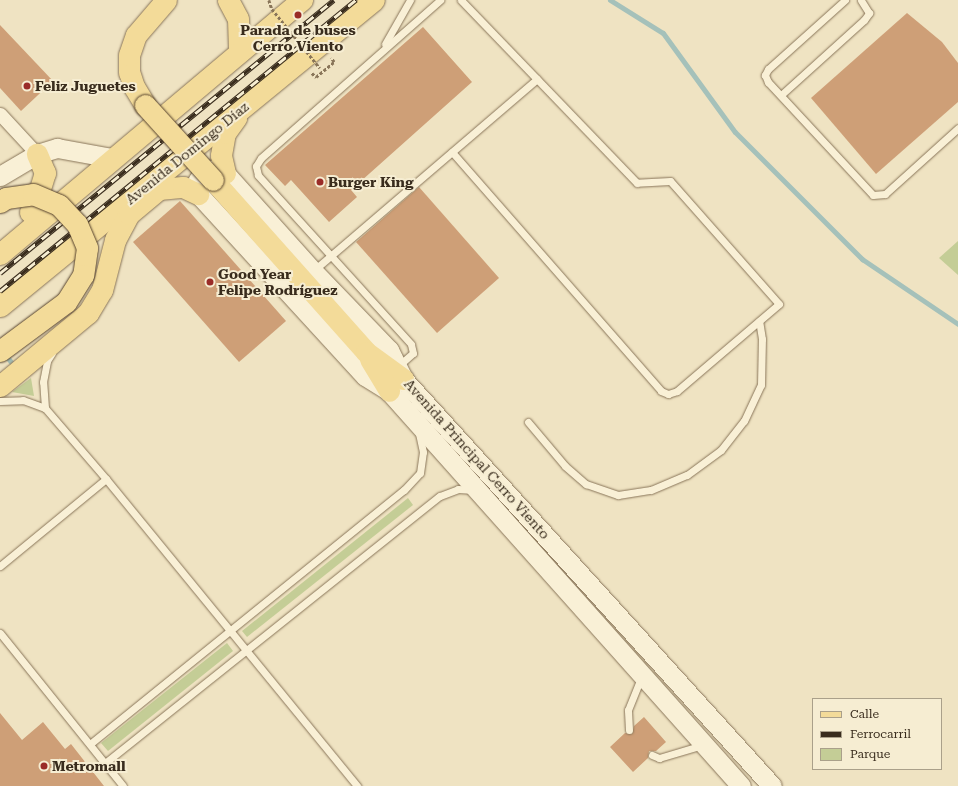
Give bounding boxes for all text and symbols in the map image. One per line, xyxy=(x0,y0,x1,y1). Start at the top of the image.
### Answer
marker: Parada de buses Cerro Viento xyxy=(293,10,303,20)
place label: Parada de buses Cerro Viento xyxy=(240,22,356,54)
place label: Feliz Juguetes xyxy=(35,78,136,94)
marker: Feliz Juguetes xyxy=(22,81,32,91)
street label: Avenida Domingo Díaz xyxy=(122,98,252,208)
place label: Burger King xyxy=(328,174,414,190)
marker: Burger King xyxy=(315,177,325,187)
place label: Good Year Felipe Rodríguez xyxy=(218,266,337,298)
marker: Good Year Felipe Rodríguez xyxy=(205,277,215,287)
street label: Avenida Principal Cerro Viento xyxy=(401,376,553,542)
legend xyxy=(812,698,942,770)
text: Calle xyxy=(850,707,879,721)
text: Ferrocarril xyxy=(850,727,911,741)
text: Parque xyxy=(850,747,890,761)
place label: Metromall xyxy=(52,758,125,774)
marker: Metromall xyxy=(39,761,49,771)

